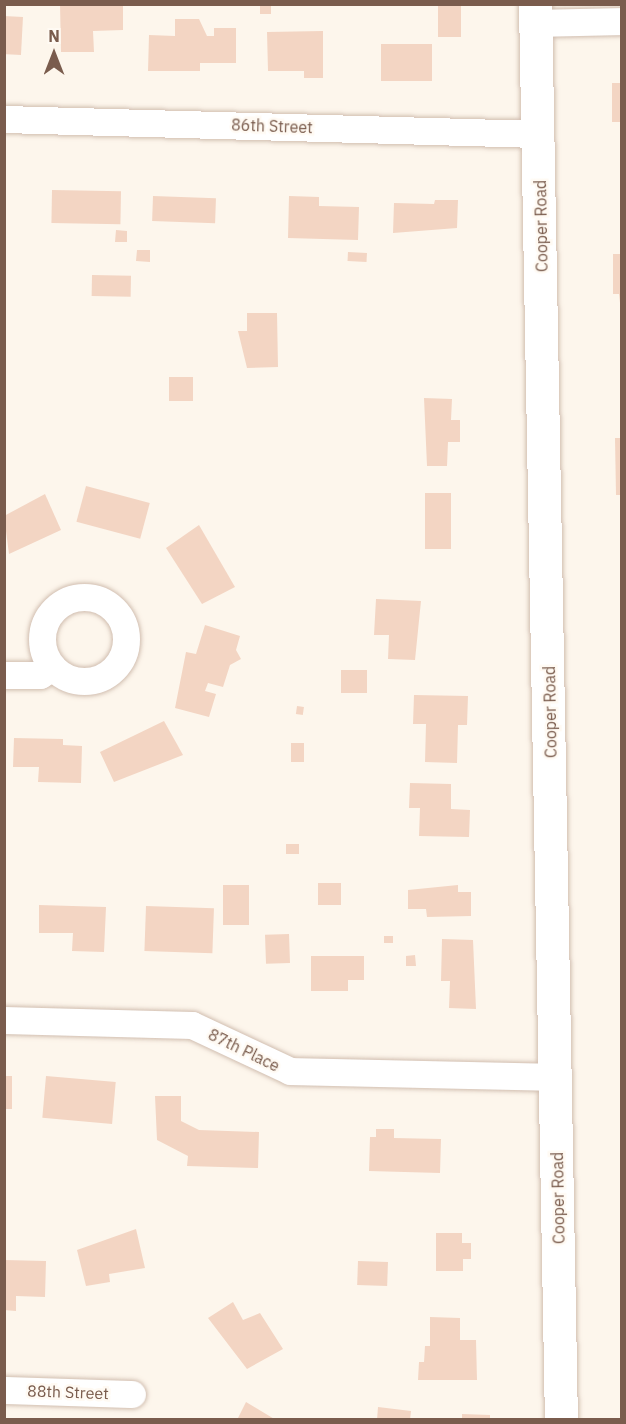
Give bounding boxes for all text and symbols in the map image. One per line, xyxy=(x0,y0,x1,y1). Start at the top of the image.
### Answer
north arrow xyxy=(24,24,84,84)
text: N xyxy=(48,26,60,46)
street label: 86th Street xyxy=(231,115,313,137)
street label: Cooper Road xyxy=(531,180,551,272)
street label: Cooper Road xyxy=(540,666,560,758)
street label: 87th Place xyxy=(205,1024,283,1076)
street label: Cooper Road xyxy=(548,1152,568,1244)
street label: 88th Street xyxy=(27,1381,109,1403)

